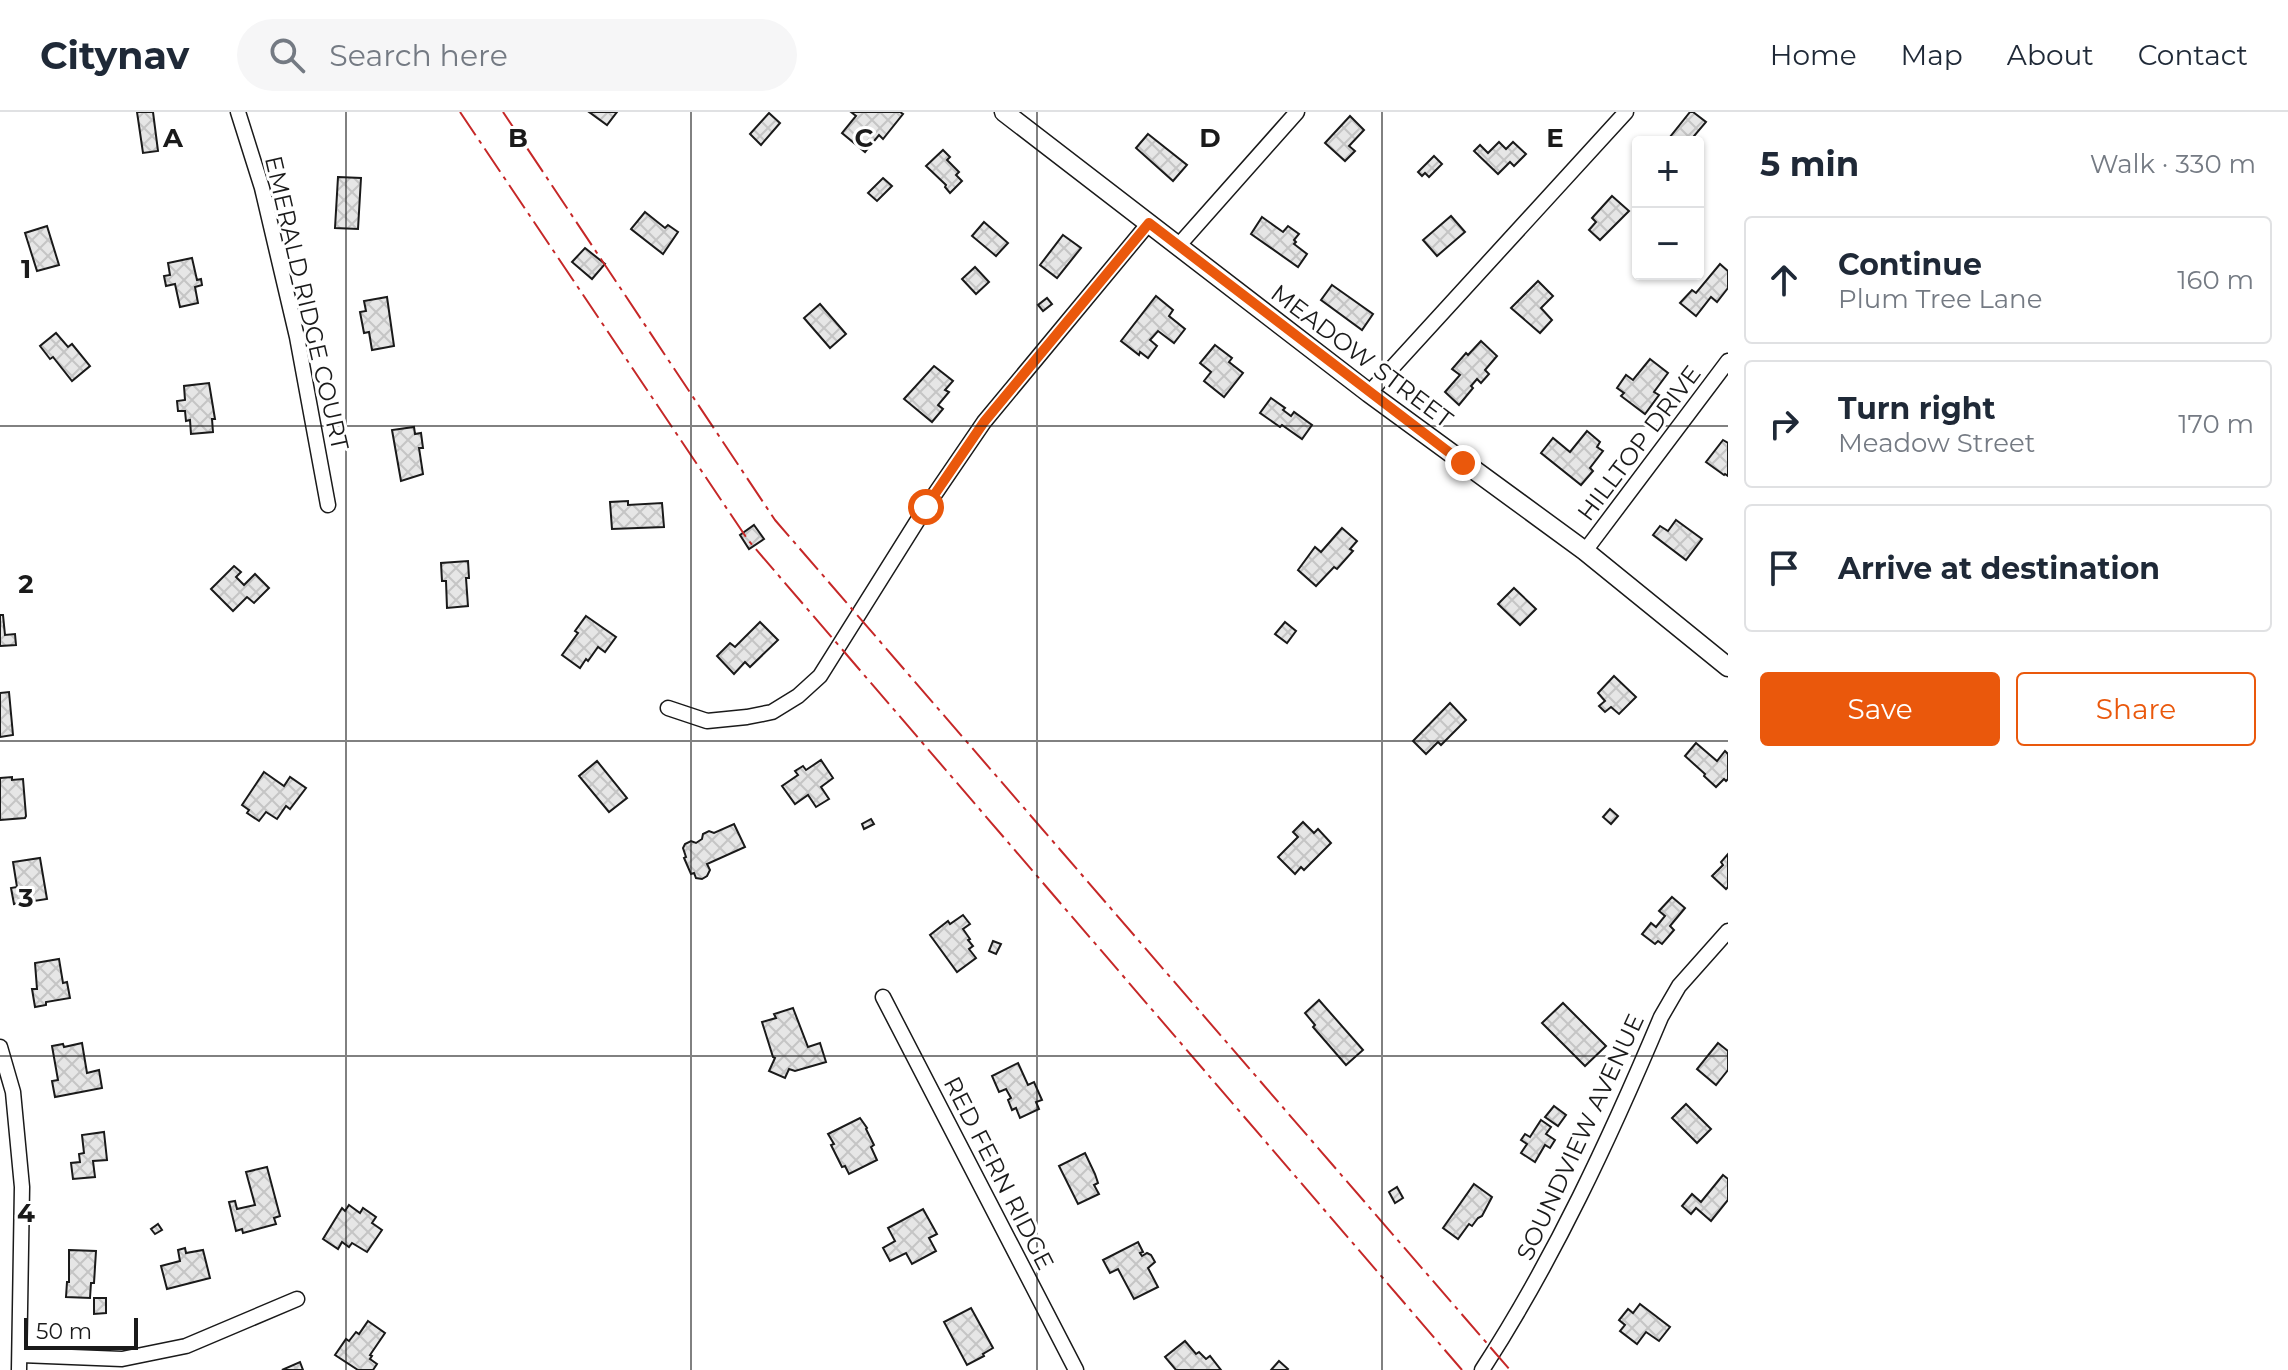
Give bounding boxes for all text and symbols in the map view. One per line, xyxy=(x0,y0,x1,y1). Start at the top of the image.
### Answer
search box xyxy=(237,19,797,91)
text: Citynav xyxy=(40,32,189,79)
icon: search xyxy=(265,33,309,77)
text: Search here xyxy=(329,37,508,74)
text: Home xyxy=(1770,38,1857,72)
text: Map xyxy=(1901,38,1963,72)
text: About xyxy=(2007,38,2094,72)
text: Contact xyxy=(2138,38,2248,72)
text: A xyxy=(162,122,184,154)
text: B xyxy=(508,122,528,154)
text: C xyxy=(855,122,874,154)
text: D xyxy=(1199,122,1221,154)
text: E xyxy=(1546,122,1564,154)
map controls xyxy=(1632,136,1704,280)
button: + xyxy=(1632,136,1704,208)
text: 5 min xyxy=(1760,143,1859,185)
text: Walk · 330 m xyxy=(2090,148,2256,180)
street label: EMERALD RIDGE COURT xyxy=(259,153,355,453)
button: − xyxy=(1632,208,1704,280)
text: Continue xyxy=(1838,246,1982,283)
text: 1 xyxy=(21,253,31,285)
icon: ahead xyxy=(1762,258,1806,302)
text: 160 m xyxy=(2177,264,2254,296)
street label: MEADOW STREET xyxy=(1265,278,1459,434)
text: Plum Tree Lane xyxy=(1838,283,2042,315)
street label: HILLTOP DRIVE xyxy=(1571,360,1707,526)
text: Turn right xyxy=(1838,390,1995,427)
icon: right xyxy=(1762,402,1806,446)
text: 170 m xyxy=(2178,408,2254,440)
text: Meadow Street xyxy=(1838,427,2035,459)
route end xyxy=(1445,445,1481,481)
route start xyxy=(908,489,944,525)
icon: arrive xyxy=(1762,546,1806,590)
text: Arrive at destination xyxy=(1838,550,2160,587)
text: 2 xyxy=(18,568,34,600)
button: Save xyxy=(1760,672,2000,746)
button: Share xyxy=(2016,672,2256,746)
text: 3 xyxy=(17,882,34,914)
street label: SOUNDVIEW AVENUE xyxy=(1510,1009,1650,1265)
street label: RED FERN RIDGE xyxy=(938,1072,1060,1274)
text: 4 xyxy=(17,1197,35,1229)
scale bar xyxy=(24,1314,138,1350)
text: 50 m xyxy=(36,1318,92,1345)

